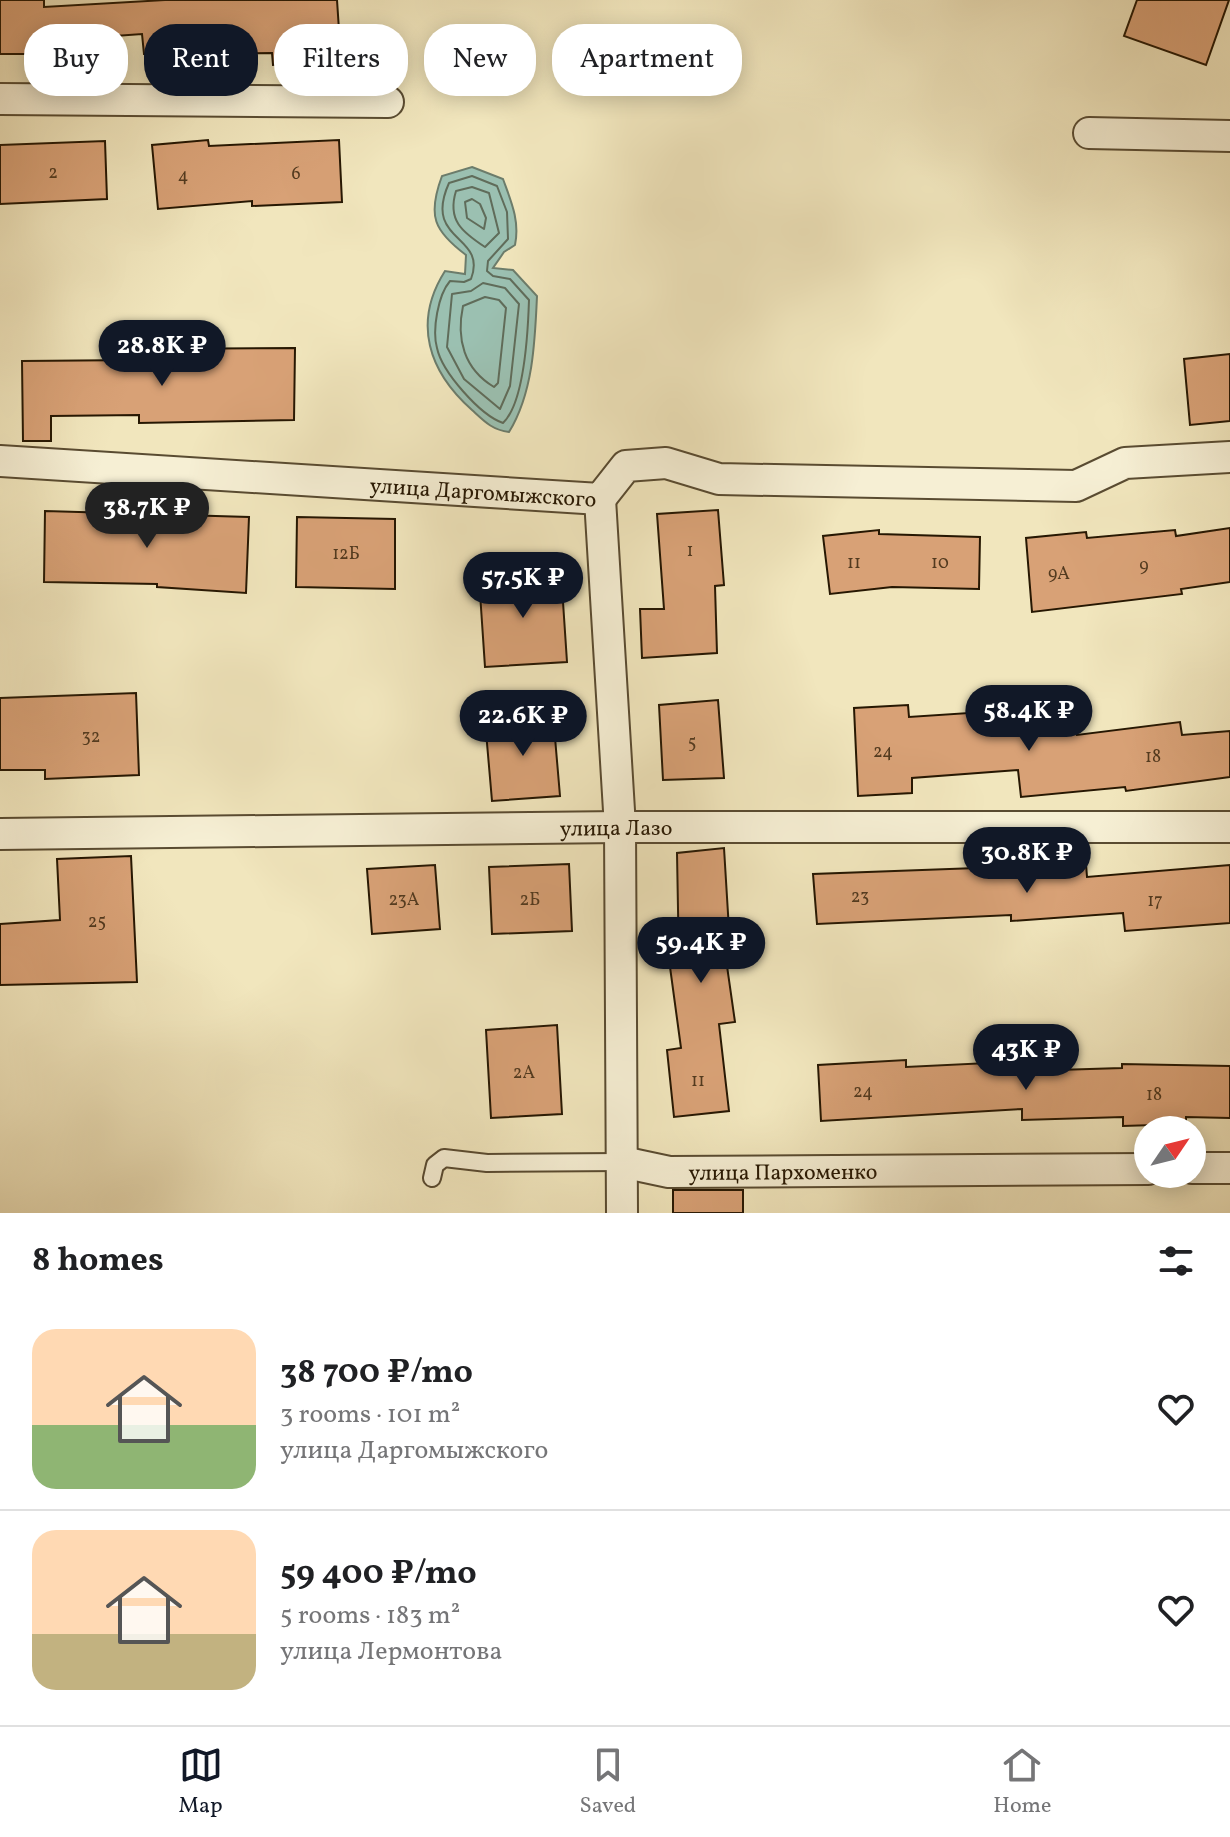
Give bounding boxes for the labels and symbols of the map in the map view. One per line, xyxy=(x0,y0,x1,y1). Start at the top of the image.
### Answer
house number: 2 xyxy=(48,161,58,186)
house number: 6 xyxy=(291,162,301,187)
house number: 4 xyxy=(178,164,188,189)
pin: 28.8K ₽ xyxy=(88,320,236,388)
street label: улица Даргомыжского xyxy=(369,471,597,517)
pin: 38.7K ₽ xyxy=(73,482,221,550)
house number: 1 xyxy=(687,539,693,564)
house number: 12Б xyxy=(332,542,360,567)
house number: 11 xyxy=(847,551,861,576)
house number: 10 xyxy=(931,551,949,576)
pin: 57.5K ₽ xyxy=(449,552,597,620)
house number: 9 xyxy=(1139,554,1149,579)
house number: 9А xyxy=(1048,562,1070,587)
pin: 58.4K ₽ xyxy=(955,685,1103,753)
pin: 22.6K ₽ xyxy=(449,690,597,758)
house number: 32 xyxy=(82,725,100,750)
house number: 5 xyxy=(688,731,696,756)
house number: 24 xyxy=(873,740,893,765)
house number: 18 xyxy=(1145,745,1161,770)
street label: улица Лазо xyxy=(559,814,672,846)
pin: 30.8K ₽ xyxy=(953,827,1101,895)
house number: 23 xyxy=(851,885,869,910)
house number: 23А xyxy=(388,888,420,913)
house number: 2Б xyxy=(520,888,540,913)
house number: 17 xyxy=(1147,889,1163,914)
house number: 25 xyxy=(88,910,106,935)
pin: 59.4K ₽ xyxy=(627,917,775,985)
pin: 43K ₽ xyxy=(970,1024,1082,1092)
house number: 2А xyxy=(513,1061,535,1086)
house number: 11 xyxy=(691,1069,705,1094)
house number: 24 xyxy=(853,1080,873,1105)
house number: 18 xyxy=(1146,1083,1162,1108)
north arrow xyxy=(1134,1116,1206,1188)
street label: улица Пархоменко xyxy=(688,1158,878,1190)

